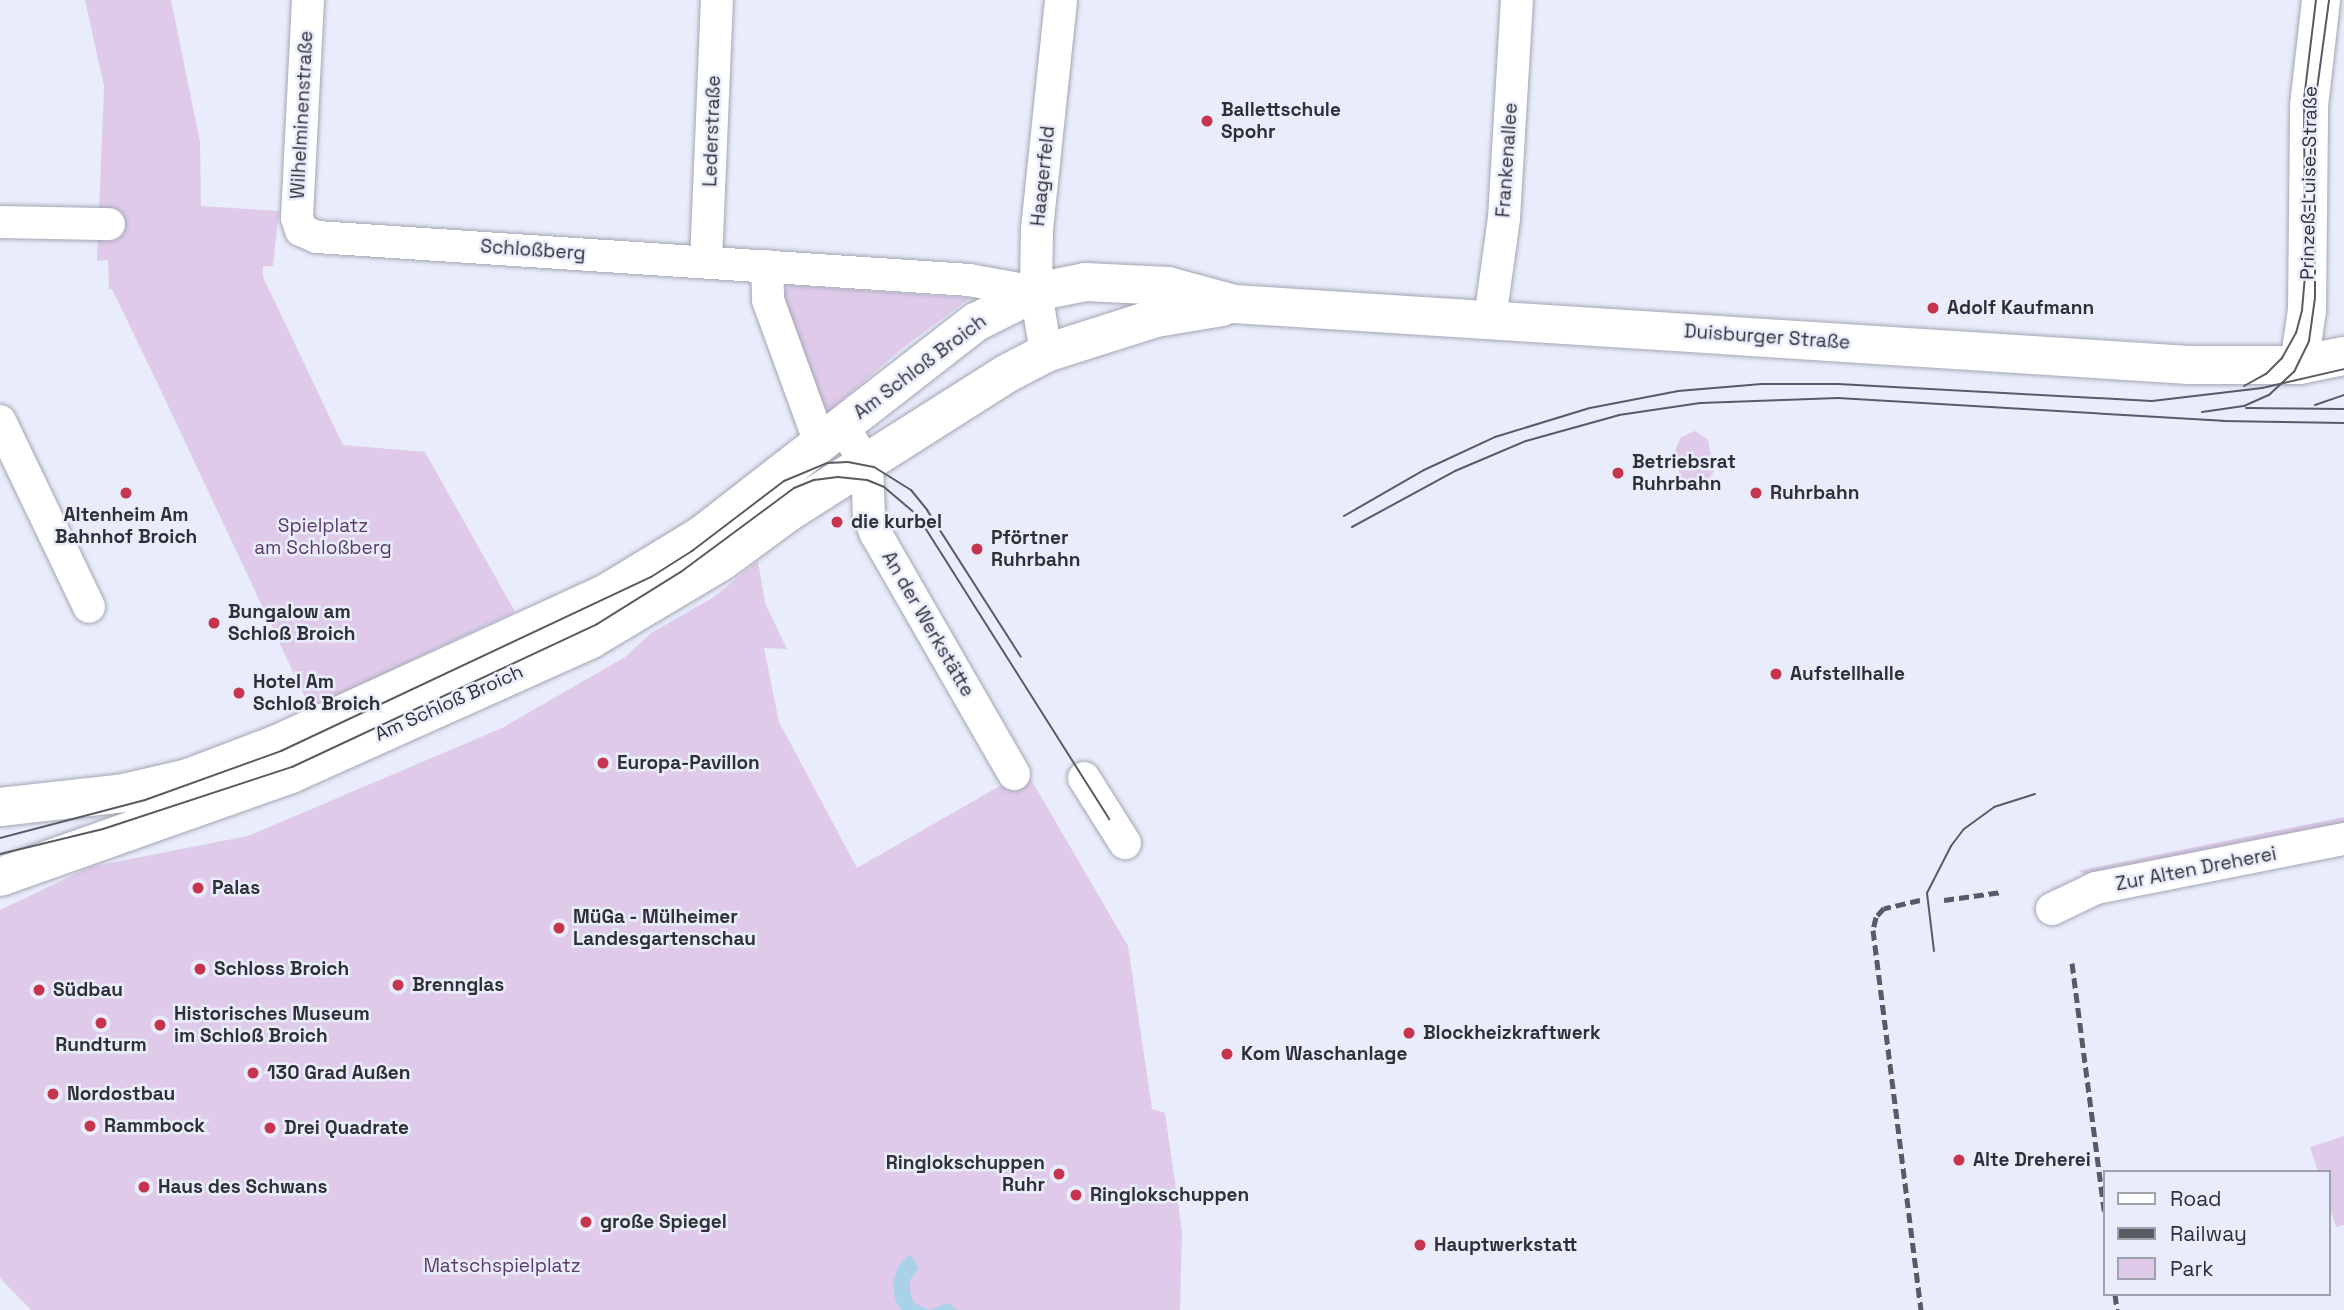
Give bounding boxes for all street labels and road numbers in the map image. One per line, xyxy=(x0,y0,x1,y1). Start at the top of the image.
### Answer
street label: Wilhelminenstraße xyxy=(286,30,318,200)
street label: Lederstraße xyxy=(699,75,725,187)
street label: Prinzeß-Luise-Straße xyxy=(2296,86,2322,280)
street label: Frankenallee xyxy=(1492,102,1522,218)
street label: Haagerfeld xyxy=(1026,125,1060,227)
street label: Schloßberg xyxy=(480,235,586,265)
street label: Am Schloß Broich xyxy=(849,310,991,424)
street label: Duisburger Straße xyxy=(1683,320,1851,354)
street label: An der Werkstätte xyxy=(877,547,979,701)
street label: Am Schloß Broich xyxy=(371,660,527,746)
street label: Zur Alten Dreherei xyxy=(2114,842,2278,896)

